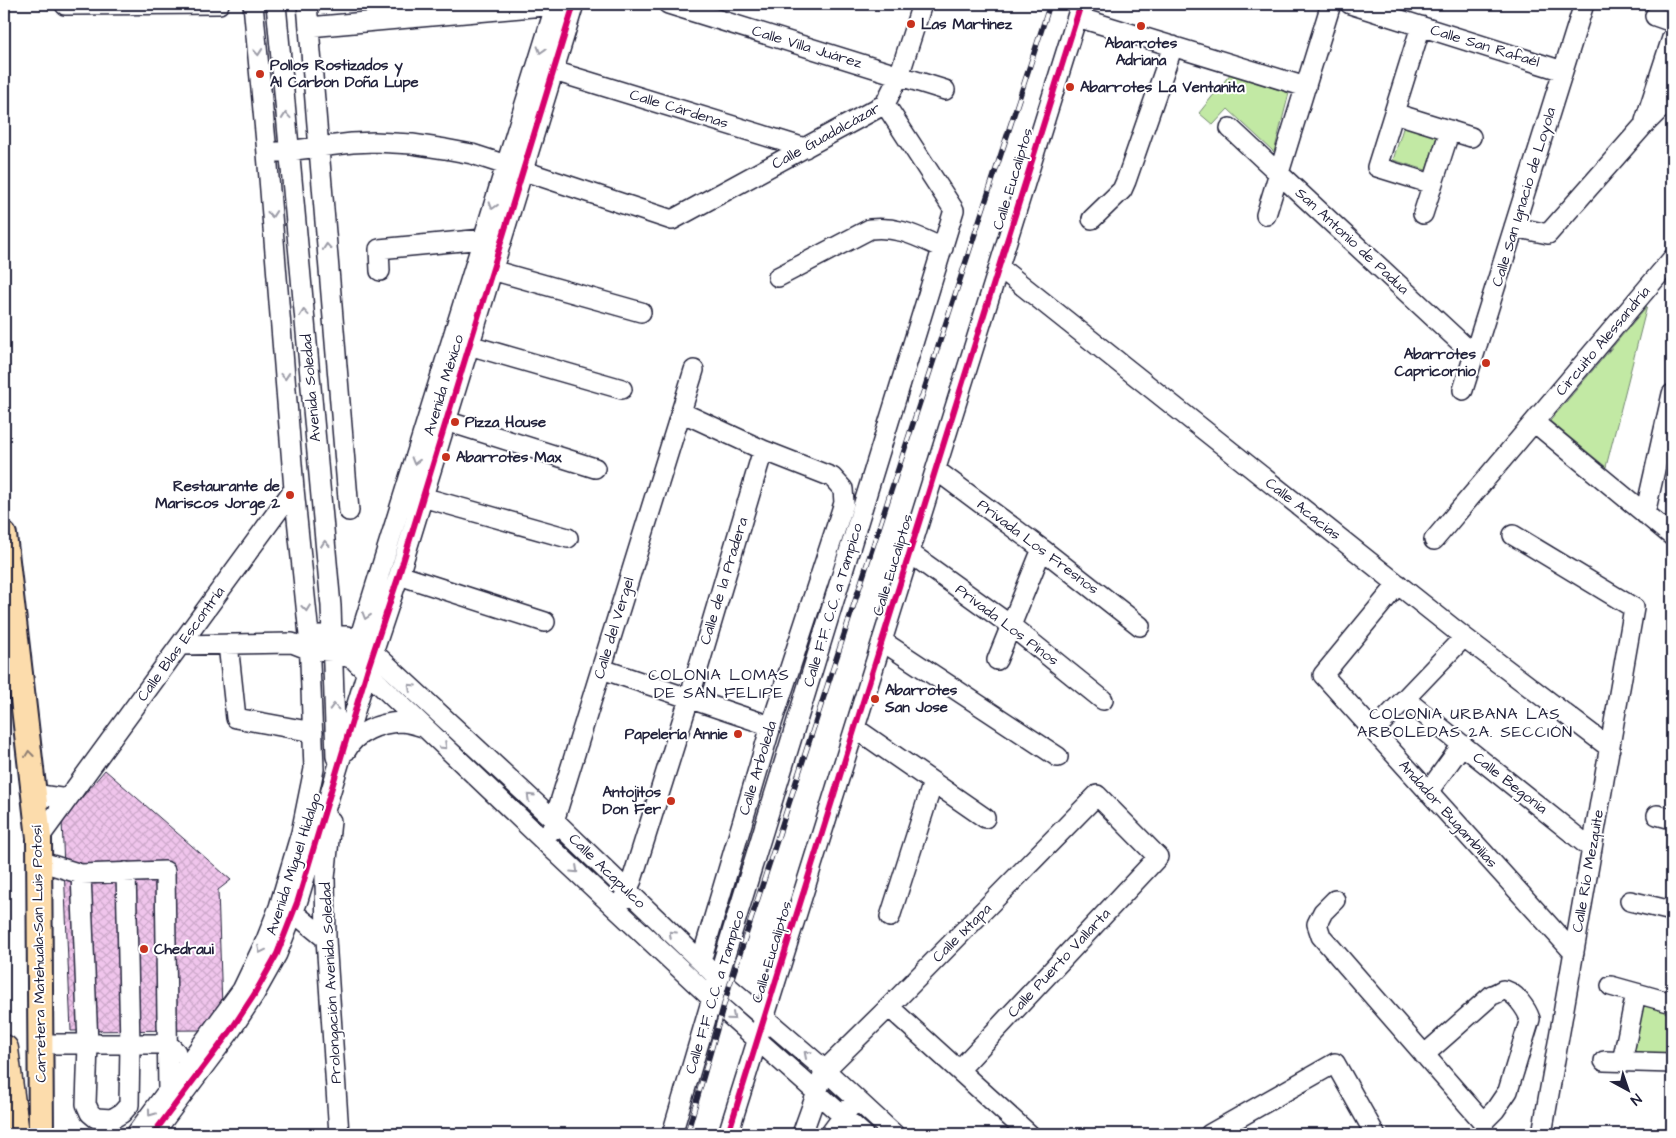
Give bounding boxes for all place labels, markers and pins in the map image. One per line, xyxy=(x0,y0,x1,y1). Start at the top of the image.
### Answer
place label: Las Martinez xyxy=(921,14,1013,35)
marker: Las Martinez xyxy=(905,18,917,30)
marker: Abarrotes Adriana xyxy=(1135,20,1147,32)
place label: Abarrotes Adriana xyxy=(1105,33,1178,71)
place label: Pollos Rostizados y Al Carbon Doña Lupe xyxy=(270,55,419,93)
marker: Pollos Rostizados y Al Carbon Doña Lupe xyxy=(254,68,266,80)
place label: Abarrotes La Ventanita xyxy=(1080,77,1245,98)
marker: Abarrotes La Ventanita xyxy=(1064,81,1076,93)
place label: Abarrotes Capricornio xyxy=(1394,344,1477,382)
marker: Abarrotes Capricornio xyxy=(1480,357,1492,369)
place label: Pizza House xyxy=(465,412,546,433)
marker: Pizza House xyxy=(449,416,461,428)
place label: Abarrotes Max xyxy=(456,447,562,468)
marker: Abarrotes Max xyxy=(440,451,452,463)
place label: Restaurante de Mariscos Jorge 2 xyxy=(155,476,280,516)
marker: Restaurante de Mariscos Jorge 2 xyxy=(284,489,296,501)
place label: Abarrotes San Jose xyxy=(884,680,958,718)
marker: Abarrotes San Jose xyxy=(869,693,881,705)
place label: Papelería Annie xyxy=(625,724,728,745)
marker: Papelería Annie xyxy=(732,728,744,740)
place label: Antojitos Don Fer xyxy=(602,782,662,820)
marker: Antojitos Don Fer xyxy=(665,795,677,807)
place label: Chedraui xyxy=(154,939,214,960)
marker: Chedraui xyxy=(138,943,150,955)

